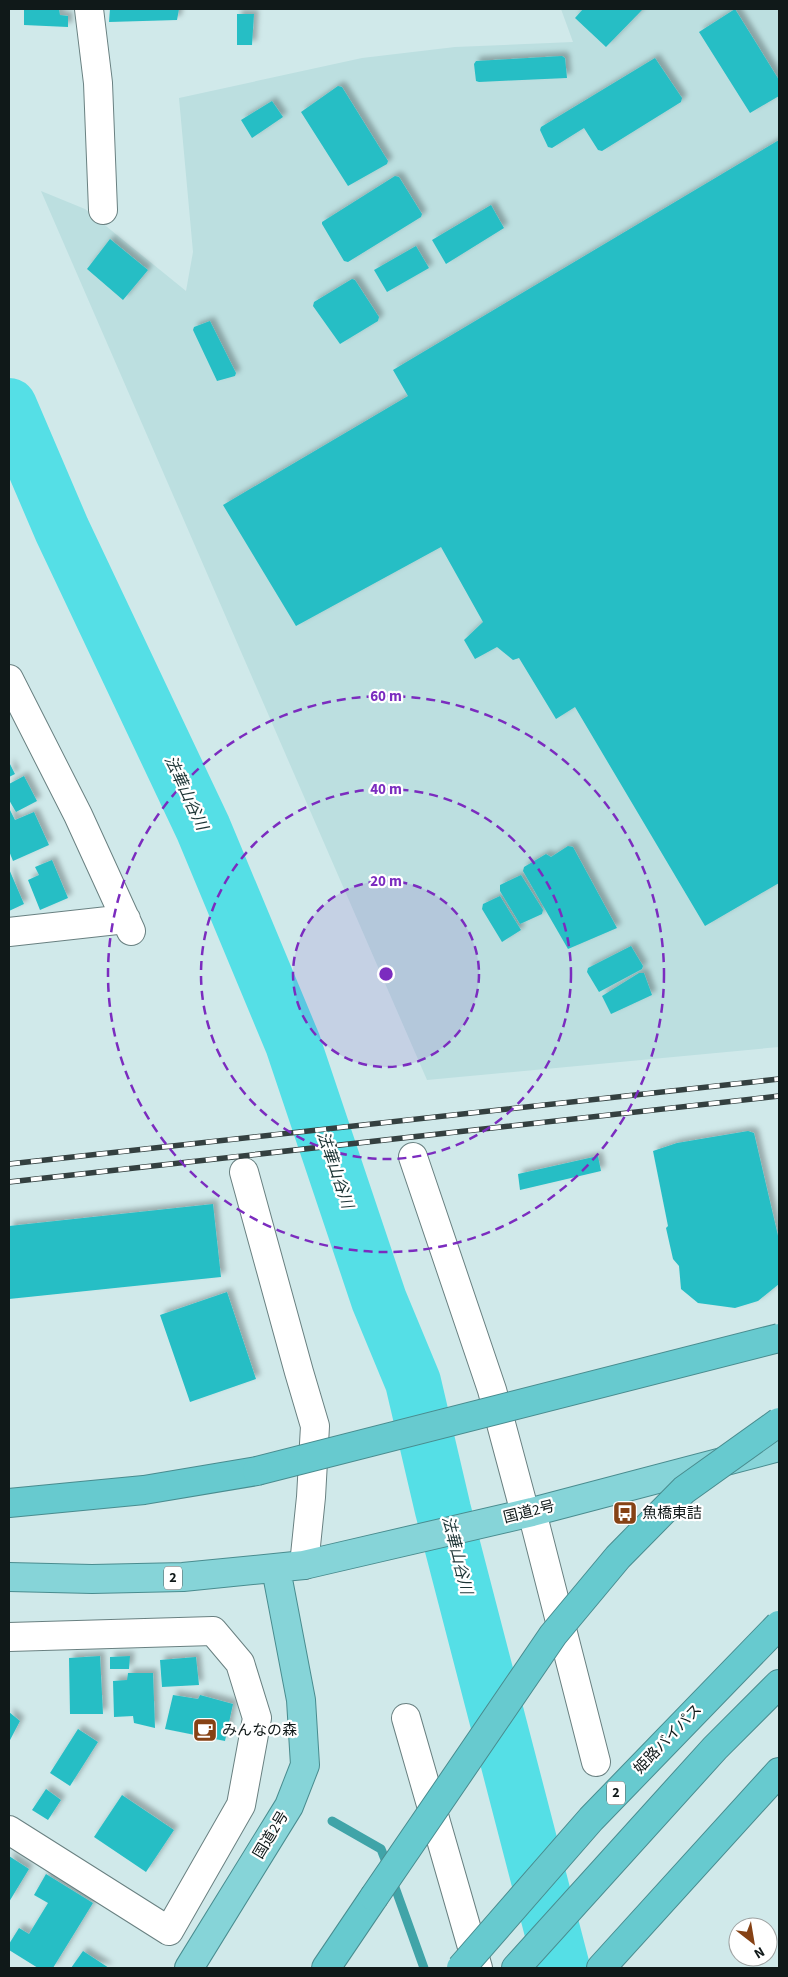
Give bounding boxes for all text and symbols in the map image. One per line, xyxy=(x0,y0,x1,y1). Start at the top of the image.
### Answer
text: 60 m xyxy=(370,686,402,707)
water label: 法華山谷川 xyxy=(159,752,214,836)
text: 40 m xyxy=(370,779,402,800)
text: 20 m xyxy=(370,871,402,892)
centre of rings xyxy=(377,965,395,983)
water label: 法華山谷川 xyxy=(312,1129,359,1213)
street label: 国道2号 xyxy=(501,1495,557,1529)
bus stop icon: 魚橋東詰 xyxy=(612,1500,638,1526)
place label: 魚橋東詰 xyxy=(642,1503,702,1524)
water label: 法華山谷川 xyxy=(437,1514,478,1598)
road number: 2 xyxy=(164,1566,182,1590)
street label: 姫路バイパス xyxy=(629,1699,707,1779)
cafe icon: みんなの森 xyxy=(192,1717,218,1743)
place label: みんなの森 xyxy=(222,1720,297,1741)
road number: 2 xyxy=(607,1782,625,1805)
street label: 国道2号 xyxy=(248,1807,294,1863)
north arrow xyxy=(728,1917,778,1967)
text: N xyxy=(750,1941,768,1963)

